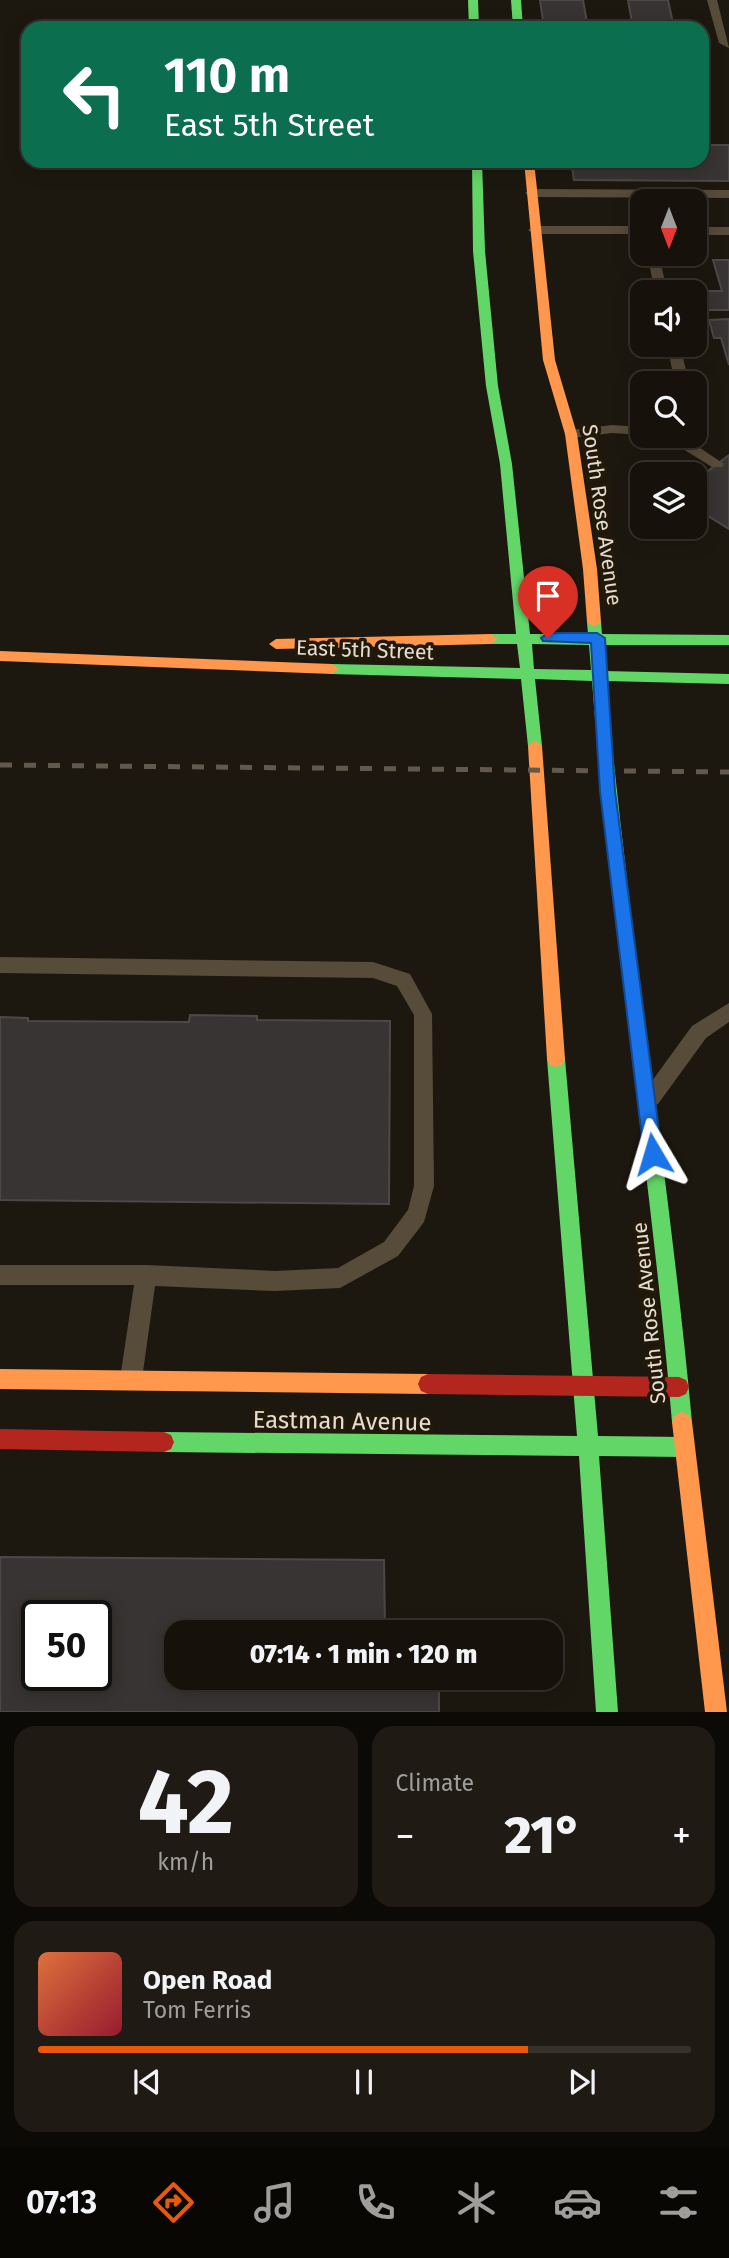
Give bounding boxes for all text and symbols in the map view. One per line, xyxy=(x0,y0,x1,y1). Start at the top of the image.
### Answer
text: 110 m xyxy=(164,46,290,105)
icon: left xyxy=(49,49,140,140)
text: East 5th Street xyxy=(164,106,374,144)
north arrow xyxy=(630,189,707,266)
map controls xyxy=(630,189,707,539)
button: sound xyxy=(630,280,707,357)
button: search xyxy=(630,371,707,448)
street label: South Rose Avenue xyxy=(576,423,628,607)
button: layers xyxy=(630,462,707,539)
pin xyxy=(518,566,578,638)
icon: arrive xyxy=(529,577,567,615)
street label: East 5th Street xyxy=(296,635,435,665)
position arrow xyxy=(616,1117,690,1191)
street label: South Rose Avenue xyxy=(627,1221,671,1405)
street label: Eastman Avenue xyxy=(252,1405,432,1437)
speed limit sign: 50 xyxy=(21,1600,112,1691)
text: 07:14 · 1 min · 120 m xyxy=(250,1639,477,1670)
text: 42 xyxy=(137,1748,234,1857)
text: Climate xyxy=(396,1769,474,1797)
text: 21° xyxy=(504,1804,582,1867)
text: − xyxy=(396,1813,415,1859)
text: + xyxy=(672,1813,691,1859)
text: km/h xyxy=(157,1848,214,1876)
text: Open Road xyxy=(143,1965,272,1996)
text: Tom Ferris xyxy=(143,1996,251,2024)
icon: previous xyxy=(128,2063,166,2101)
icon: pause xyxy=(345,2063,383,2101)
icon: next xyxy=(563,2063,601,2101)
icon: directions xyxy=(149,2178,198,2227)
icon: music xyxy=(250,2178,299,2227)
icon: phone xyxy=(351,2178,400,2227)
icon: climate xyxy=(452,2178,501,2227)
icon: car xyxy=(553,2178,602,2227)
icon: filters xyxy=(654,2178,703,2227)
text: 07:13 xyxy=(26,2183,97,2221)

